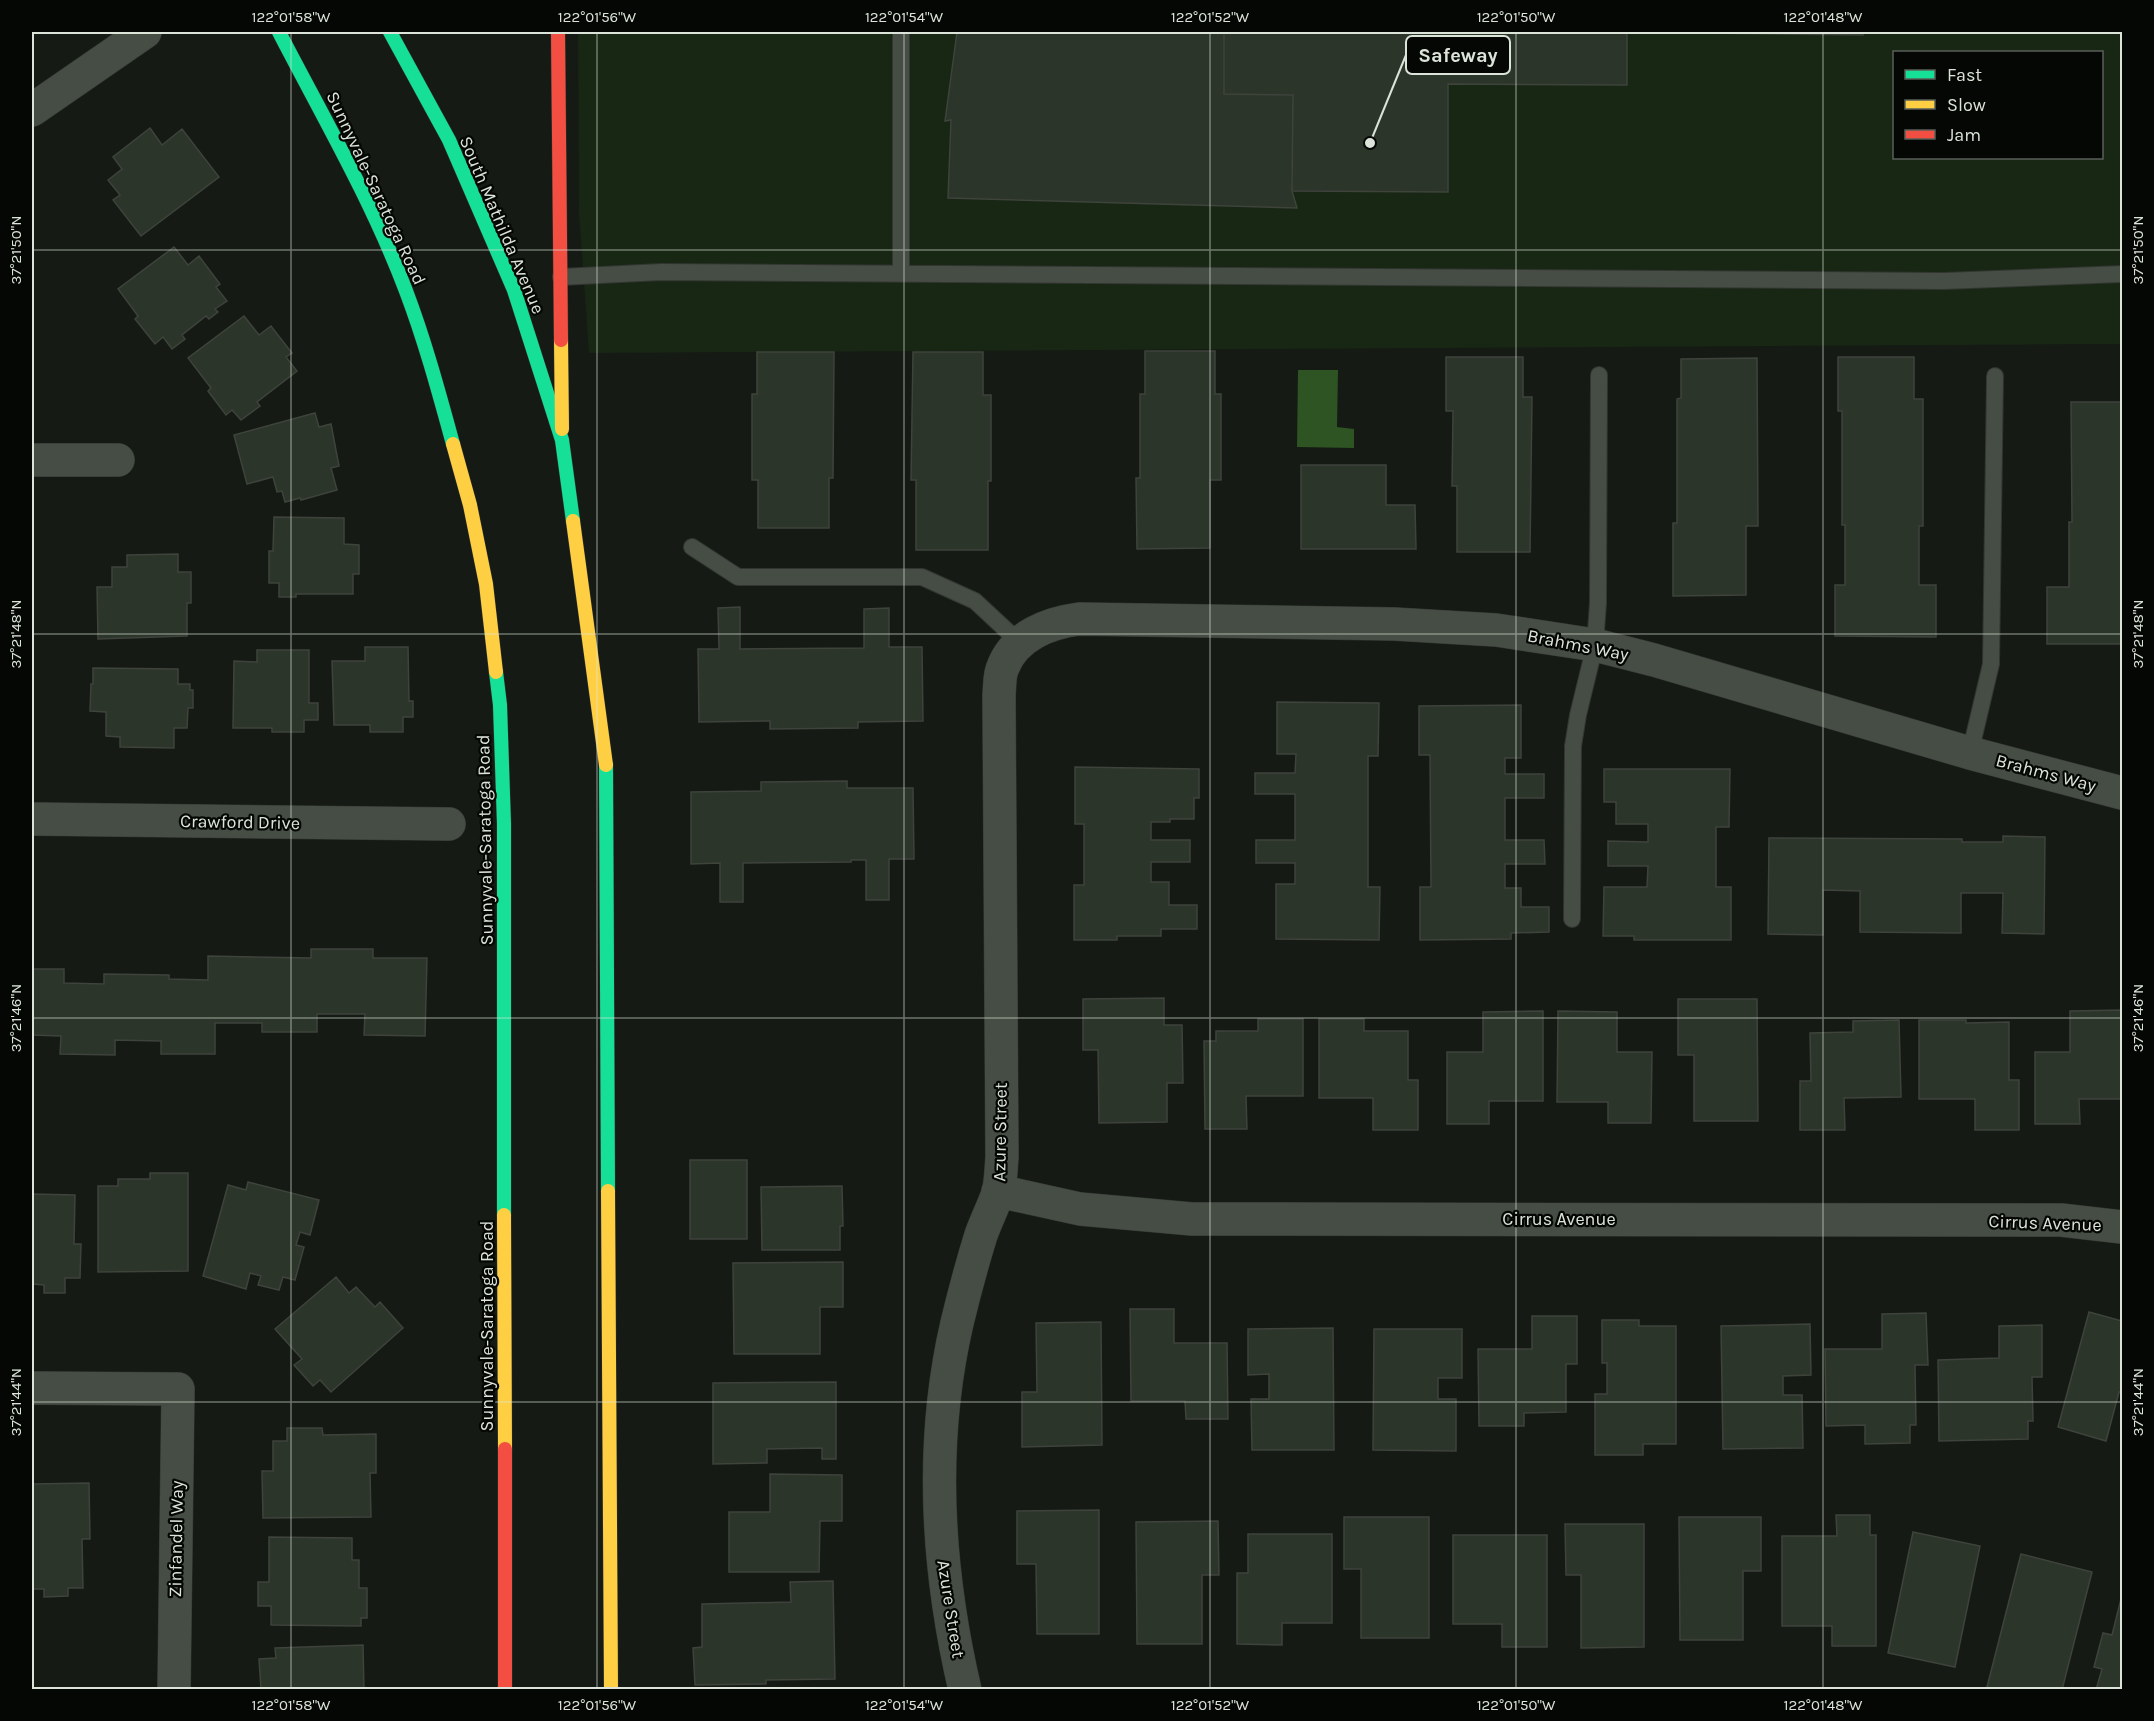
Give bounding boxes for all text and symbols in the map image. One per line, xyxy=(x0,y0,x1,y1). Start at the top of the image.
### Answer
text: 122°01'58"W xyxy=(251,8,331,26)
text: 122°01'56"W xyxy=(558,8,637,26)
text: 122°01'54"W xyxy=(865,8,944,26)
text: 122°01'52"W xyxy=(1171,8,1250,26)
text: 122°01'50"W xyxy=(1477,8,1556,26)
text: 122°01'48"W xyxy=(1784,8,1863,26)
callout: Safeway xyxy=(1406,36,1510,74)
text: Safeway xyxy=(1418,44,1498,67)
legend xyxy=(1893,51,2103,159)
text: Fast xyxy=(1947,64,1982,86)
street label: Sunnyvale-Saratoga Road xyxy=(321,88,431,288)
text: Slow xyxy=(1947,94,1986,116)
text: Jam xyxy=(1947,124,1981,146)
street label: South Mathilda Avenue xyxy=(455,133,549,317)
text: 37°21'50"N xyxy=(7,216,25,284)
text: 37°21'50"N xyxy=(2129,216,2147,284)
text: 37°21'48"N xyxy=(7,599,25,669)
text: 37°21'48"N xyxy=(2129,599,2147,669)
street label: Brahms Way xyxy=(1525,624,1631,666)
street label: Sunnyvale-Saratoga Road xyxy=(472,734,498,946)
street label: Brahms Way xyxy=(1993,749,2099,797)
street label: Crawford Drive xyxy=(180,810,300,834)
text: 37°21'46"N xyxy=(7,984,25,1052)
text: 37°21'46"N xyxy=(2129,984,2147,1052)
street label: Azure Street xyxy=(988,1082,1012,1182)
street label: Cirrus Avenue xyxy=(1502,1208,1616,1230)
street label: Cirrus Avenue xyxy=(1988,1210,2102,1236)
street label: Sunnyvale-Saratoga Road xyxy=(476,1221,498,1431)
text: 37°21'44"N xyxy=(7,1368,25,1436)
text: 37°21'44"N xyxy=(2129,1368,2147,1436)
street label: Zinfandel Way xyxy=(164,1480,188,1598)
street label: Azure Street xyxy=(932,1558,970,1660)
text: 122°01'58"W xyxy=(251,1696,331,1714)
text: 122°01'56"W xyxy=(558,1696,637,1714)
text: 122°01'54"W xyxy=(865,1696,944,1714)
text: 122°01'52"W xyxy=(1171,1696,1250,1714)
text: 122°01'50"W xyxy=(1477,1696,1556,1714)
text: 122°01'48"W xyxy=(1784,1696,1863,1714)

